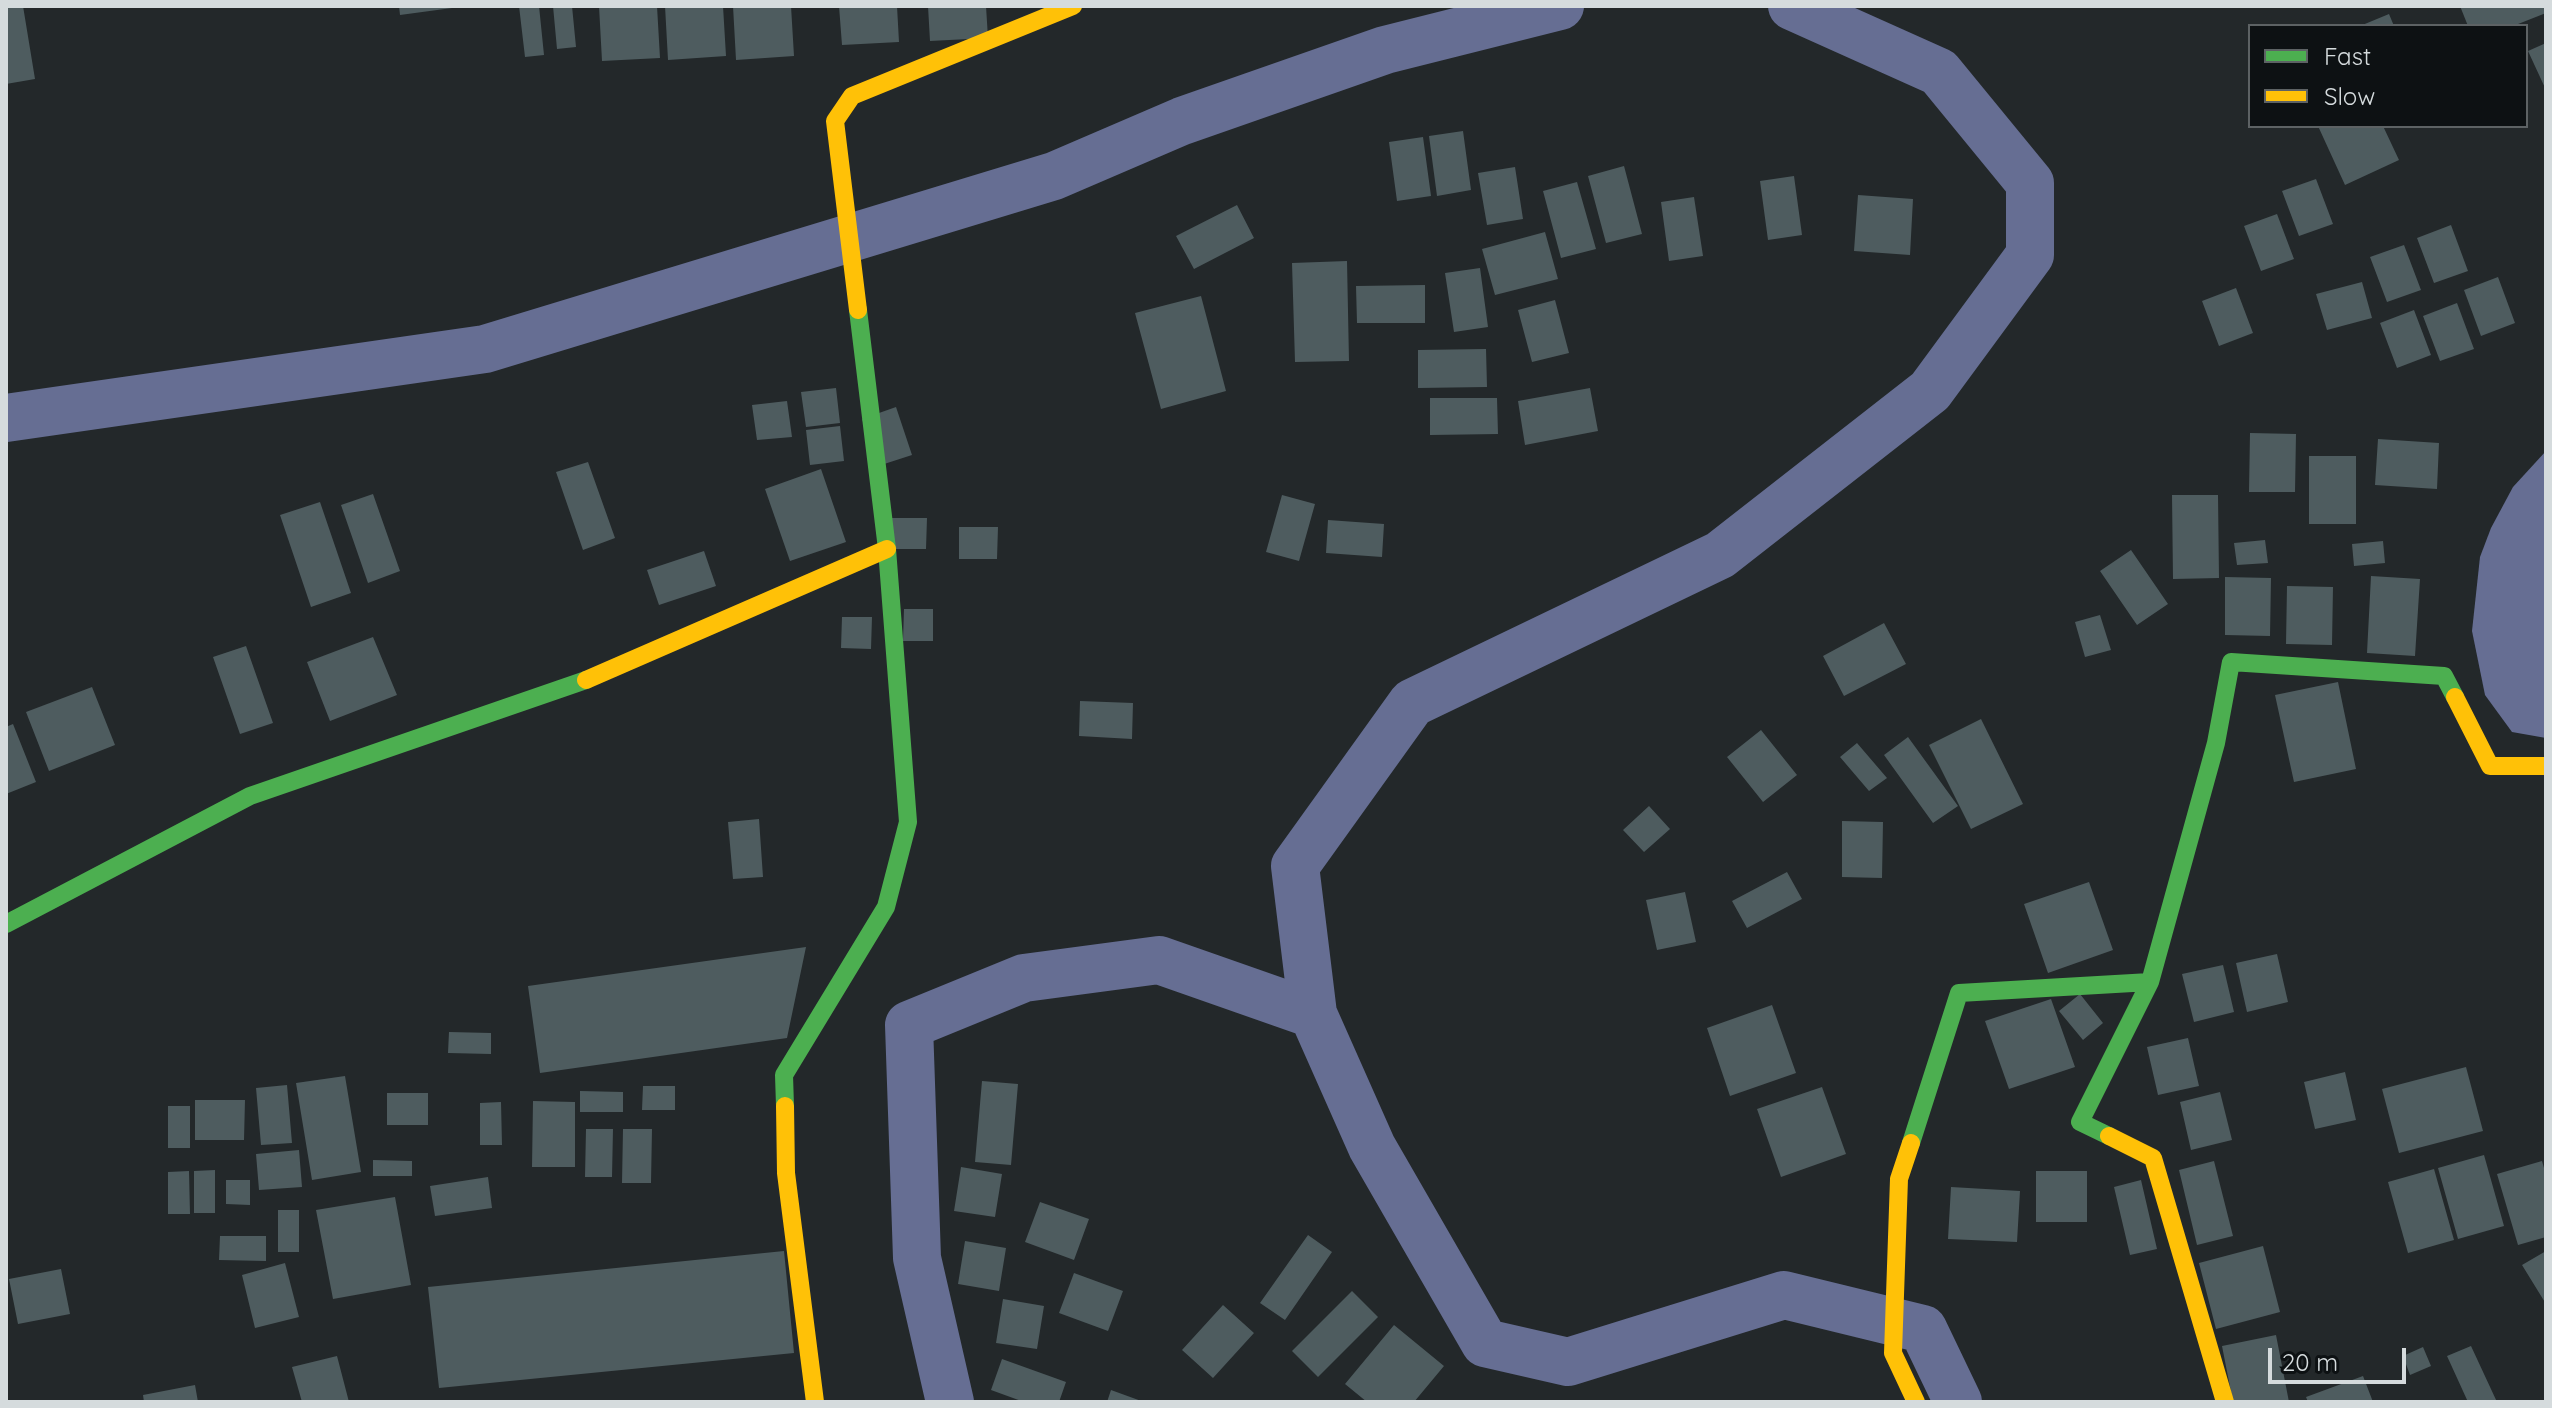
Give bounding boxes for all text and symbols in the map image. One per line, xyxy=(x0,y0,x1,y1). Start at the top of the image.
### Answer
legend xyxy=(2248,24,2528,128)
text: Fast xyxy=(2324,41,2371,71)
text: Slow xyxy=(2324,81,2375,111)
scale bar xyxy=(2272,1332,2410,1382)
text: 20 m xyxy=(2282,1347,2338,1377)

